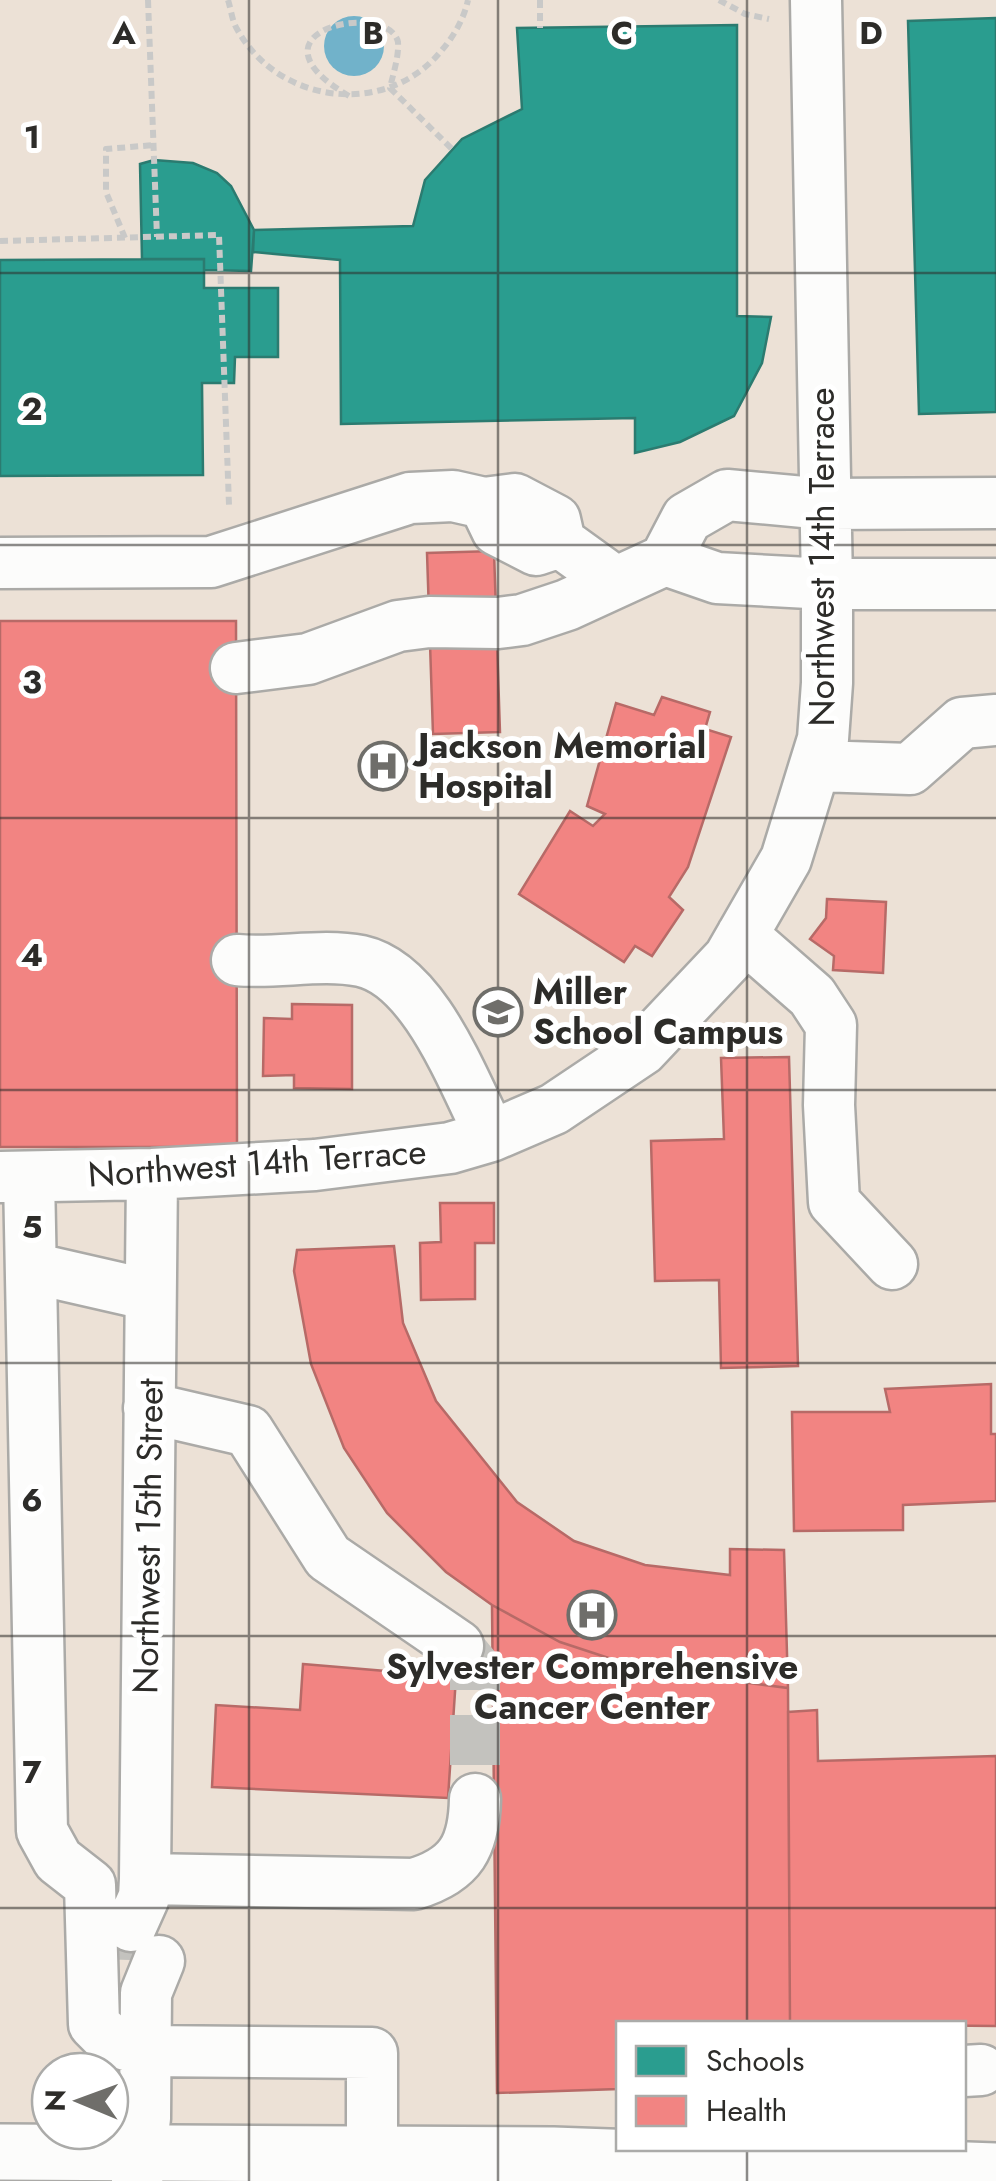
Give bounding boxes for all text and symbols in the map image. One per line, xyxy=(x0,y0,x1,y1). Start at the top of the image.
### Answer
text: A xyxy=(111,10,136,56)
text: B xyxy=(362,10,384,56)
text: C xyxy=(611,10,633,56)
text: D xyxy=(859,10,883,56)
text: 1 xyxy=(24,114,40,160)
text: 2 xyxy=(22,386,43,432)
street label: Northwest 14th Terrace xyxy=(797,388,847,726)
text: 3 xyxy=(22,659,42,705)
place label: Jackson Memorial Hospital xyxy=(412,721,706,811)
hospital icon: Jackson Memorial Hospital xyxy=(357,740,409,792)
text: 4 xyxy=(21,932,43,978)
place label: Miller School Campus xyxy=(533,967,783,1057)
school or university icon: Miller School Campus xyxy=(472,986,524,1038)
street label: Northwest 14th Terrace xyxy=(86,1126,428,1200)
text: 5 xyxy=(22,1204,42,1250)
street label: Northwest 15th Street xyxy=(120,1377,176,1694)
text: 6 xyxy=(21,1477,43,1523)
hospital icon: Sylvester Comprehensive Cancer Center xyxy=(566,1589,618,1641)
place label: Sylvester Comprehensive Cancer Center xyxy=(386,1642,798,1732)
text: 7 xyxy=(22,1749,42,1795)
legend xyxy=(616,2021,966,2151)
text: Schools xyxy=(706,2039,804,2082)
north arrow xyxy=(30,2051,130,2151)
text: N xyxy=(35,2089,76,2112)
text: Health xyxy=(706,2089,787,2132)

